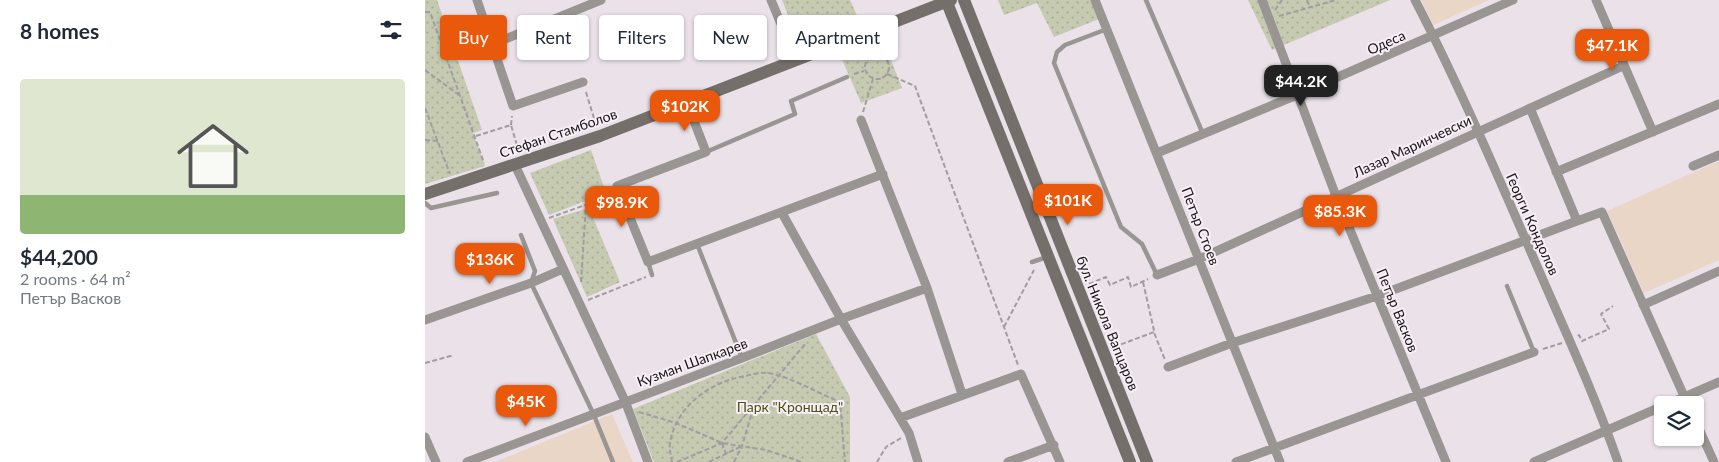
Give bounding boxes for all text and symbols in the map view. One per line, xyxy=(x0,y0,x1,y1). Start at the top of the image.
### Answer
chip: Buy xyxy=(440,15,507,60)
chip: Rent xyxy=(517,15,589,60)
chip: Filters xyxy=(599,15,684,60)
chip: New xyxy=(694,15,767,60)
chip: Apartment xyxy=(777,15,898,60)
icon: filters xyxy=(377,16,405,44)
text: 8 homes xyxy=(20,18,99,43)
street label: Одеса xyxy=(1364,26,1408,58)
pin: $47.1K xyxy=(1571,28,1653,71)
text: $47.1K xyxy=(1586,35,1638,54)
pin: $44.2K xyxy=(1260,64,1342,107)
text: $44.2K xyxy=(1275,71,1327,90)
pin: $102K xyxy=(650,90,720,132)
text: $102K xyxy=(661,96,709,115)
street label: Стефан Стамболов xyxy=(497,105,619,161)
icon: home xyxy=(168,111,258,201)
street label: Лазар Маринчевски xyxy=(1349,111,1474,181)
street label: Георги Кондолов xyxy=(1503,170,1563,278)
pin: $101K xyxy=(1033,184,1103,226)
street label: Петър Стоев xyxy=(1178,185,1224,267)
pin: $98.9K xyxy=(581,186,663,228)
text: $101K xyxy=(1044,190,1092,209)
text: $98.9K xyxy=(596,192,648,211)
pin: $85.3K xyxy=(1299,194,1381,237)
text: $85.3K xyxy=(1314,201,1366,220)
pin: $136K xyxy=(455,242,525,285)
text: $44,200 xyxy=(20,244,98,269)
text: $136K xyxy=(466,249,514,268)
street label: бул. Никола Вапцаров xyxy=(1073,253,1143,393)
street label: Петър Васков xyxy=(1374,266,1422,354)
text: 2 rooms · 64 m² xyxy=(20,269,131,288)
text: Петър Васков xyxy=(20,288,121,307)
street label: Кузман Шапкарев xyxy=(634,334,750,390)
pin: $45K xyxy=(496,384,556,427)
text: $45K xyxy=(507,391,545,410)
map controls xyxy=(1654,396,1704,446)
button: layers xyxy=(1654,396,1704,446)
park label: Парк "Кронщад" xyxy=(737,398,843,415)

